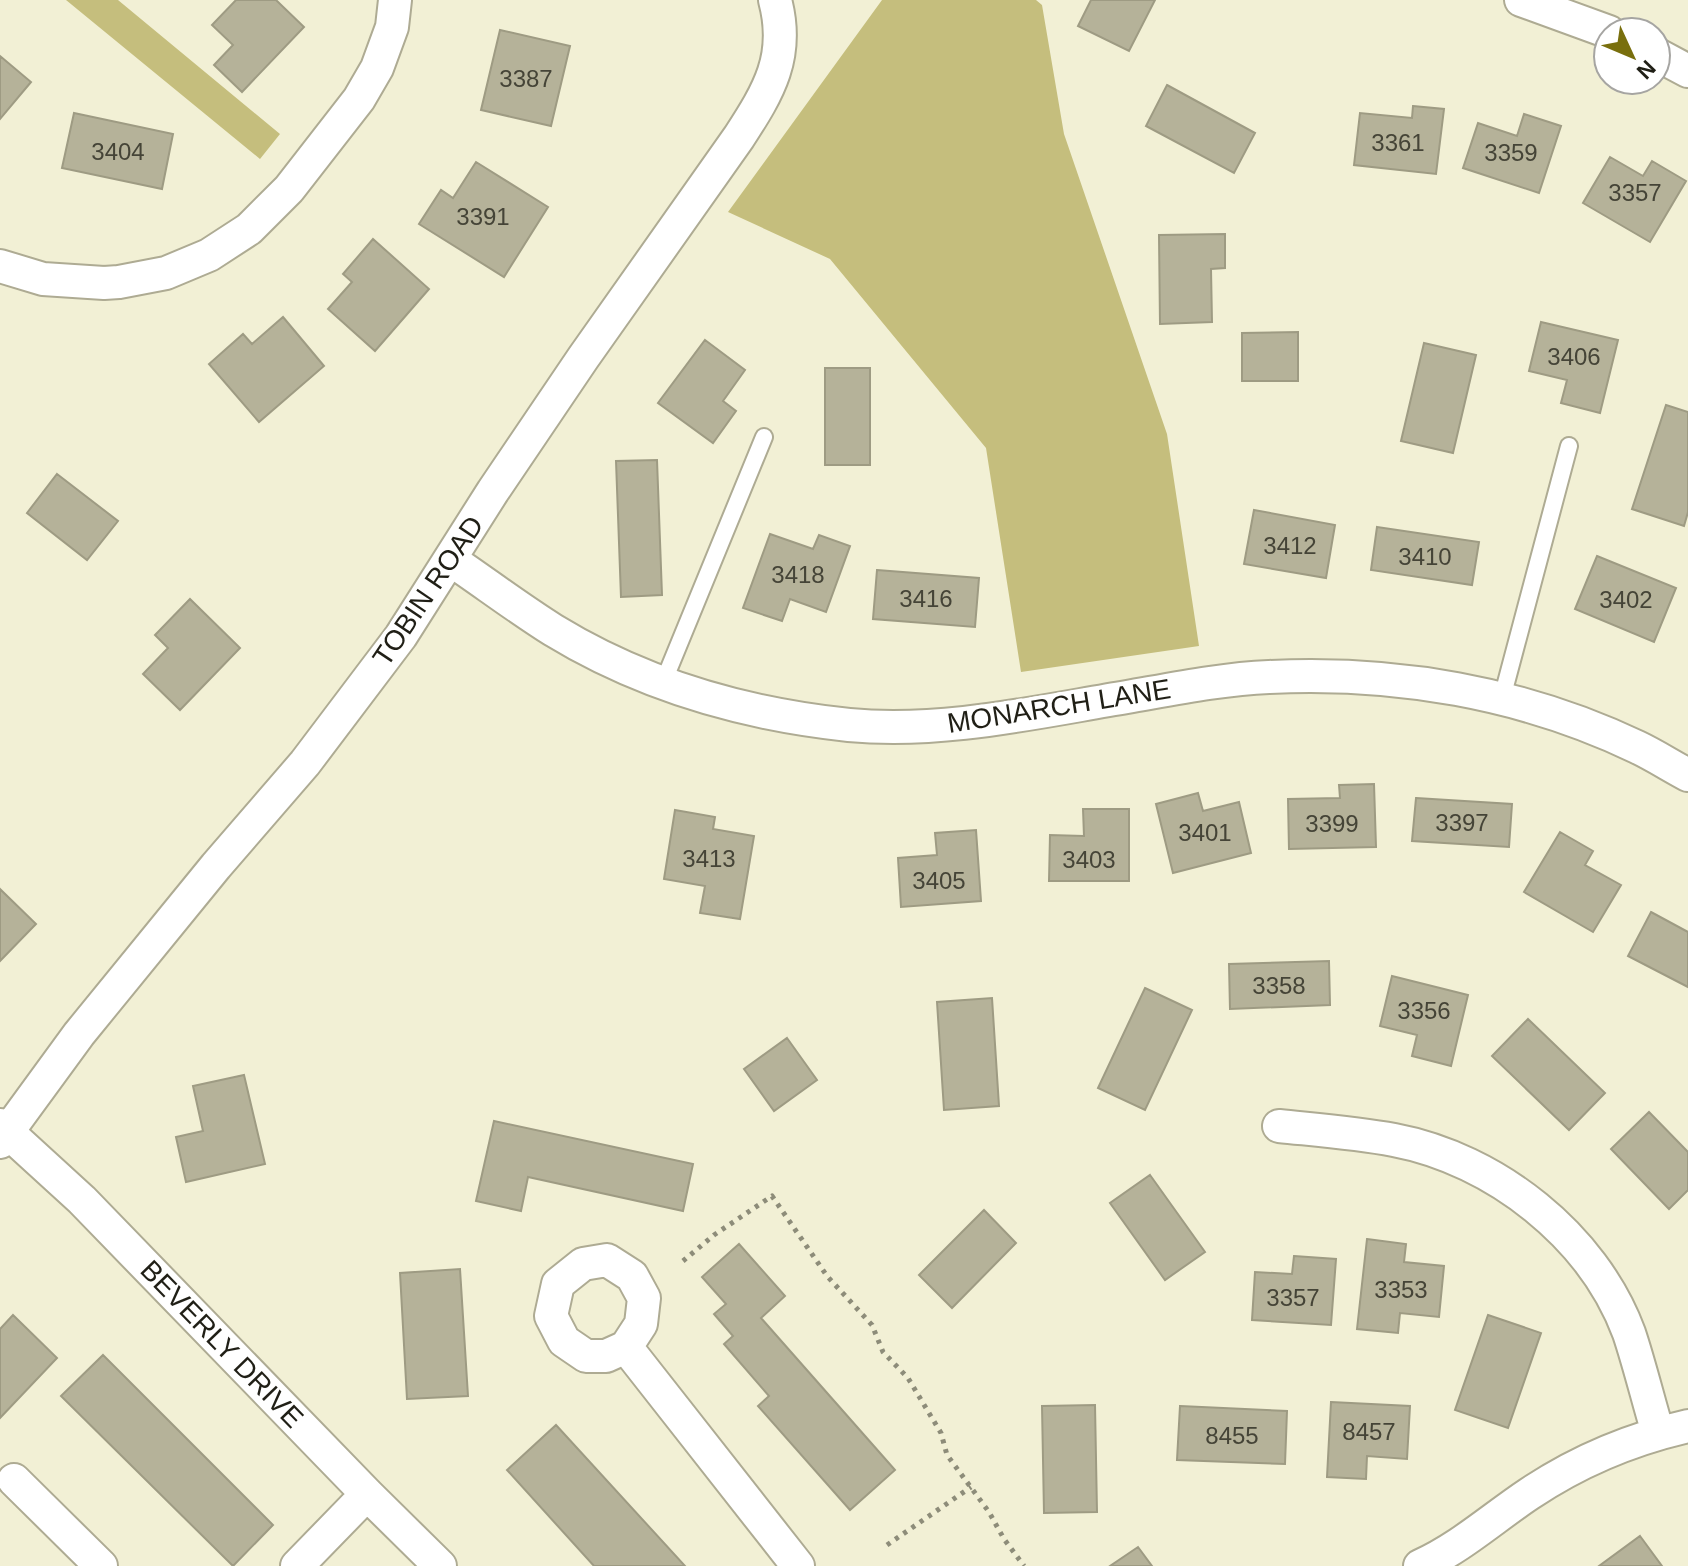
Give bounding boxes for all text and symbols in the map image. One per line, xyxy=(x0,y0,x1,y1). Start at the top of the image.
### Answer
north arrow xyxy=(1592,16,1672,96)
text: N xyxy=(1632,55,1661,84)
house number: 3387 xyxy=(499,65,553,92)
house number: 3361 xyxy=(1371,129,1425,156)
house number: 3404 xyxy=(91,138,145,165)
house number: 3359 xyxy=(1484,139,1538,166)
house number: 3357 xyxy=(1608,179,1662,206)
house number: 3391 xyxy=(456,203,510,230)
house number: 3406 xyxy=(1547,343,1601,370)
street label: TOBIN ROAD xyxy=(367,510,489,672)
house number: 3412 xyxy=(1263,532,1317,559)
house number: 3410 xyxy=(1398,543,1452,570)
house number: 3418 xyxy=(771,561,825,588)
house number: 3416 xyxy=(899,585,953,612)
house number: 3402 xyxy=(1599,586,1653,613)
street label: MONARCH LANE xyxy=(945,673,1173,739)
house number: 3397 xyxy=(1435,809,1489,836)
house number: 3399 xyxy=(1305,810,1359,837)
house number: 3401 xyxy=(1178,819,1232,846)
house number: 3413 xyxy=(682,845,736,872)
house number: 3403 xyxy=(1062,846,1116,873)
house number: 3405 xyxy=(912,867,966,894)
house number: 3358 xyxy=(1252,972,1306,999)
house number: 3356 xyxy=(1397,997,1451,1024)
street label: BEVERLY DRIVE xyxy=(134,1254,310,1434)
house number: 3353 xyxy=(1374,1276,1428,1303)
house number: 3357 xyxy=(1266,1284,1320,1311)
house number: 8457 xyxy=(1342,1418,1396,1445)
house number: 8455 xyxy=(1205,1422,1259,1449)

